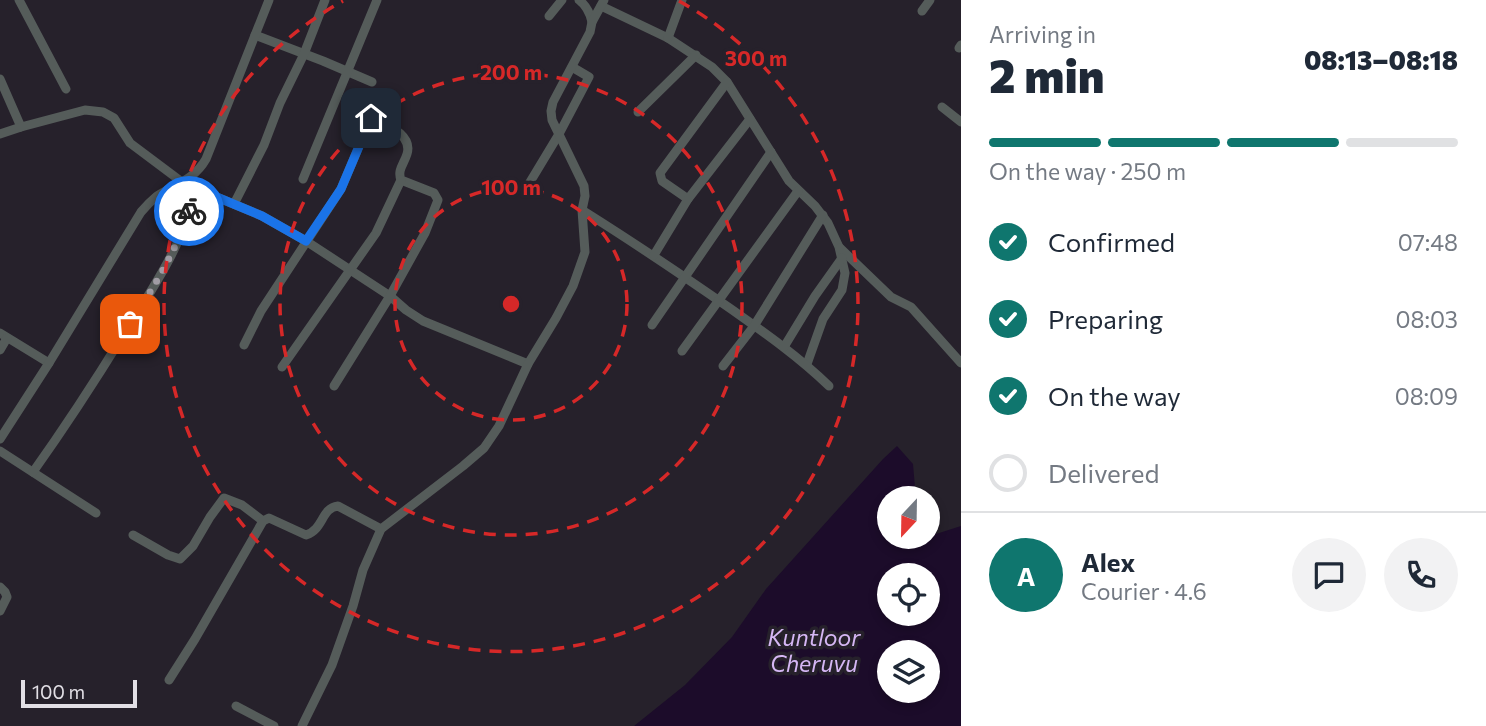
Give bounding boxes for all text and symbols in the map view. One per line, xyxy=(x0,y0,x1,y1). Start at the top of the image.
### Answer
text: Arriving in xyxy=(989,20,1096,48)
text: 08:13–08:18 xyxy=(1304,44,1458,75)
text: 300 m xyxy=(725,45,787,70)
text: 2 min xyxy=(989,46,1105,102)
text: 200 m xyxy=(480,59,542,84)
pin xyxy=(341,88,401,148)
icon: home xyxy=(352,99,390,137)
text: On the way · 250 m xyxy=(989,157,1186,185)
text: 100 m xyxy=(481,174,541,199)
courier xyxy=(154,176,224,246)
icon: bike xyxy=(170,192,208,230)
icon: check xyxy=(989,223,1027,261)
text: Confirmed xyxy=(1048,226,1175,257)
text: 07:48 xyxy=(1398,228,1458,256)
centre of rings xyxy=(499,292,523,316)
pin xyxy=(100,294,160,354)
icon: check xyxy=(989,300,1027,338)
text: Preparing xyxy=(1048,303,1163,334)
icon: bag xyxy=(111,305,149,343)
text: 08:03 xyxy=(1396,305,1458,333)
icon: check xyxy=(989,377,1027,415)
text: On the way xyxy=(1048,380,1181,411)
text: 08:09 xyxy=(1395,382,1458,410)
text: Delivered xyxy=(1048,457,1159,488)
north arrow xyxy=(877,486,940,550)
map controls xyxy=(877,486,940,703)
button: chat xyxy=(1292,538,1366,612)
button: phone xyxy=(1384,538,1458,612)
text: Alex xyxy=(1081,546,1135,577)
text: A xyxy=(1017,560,1035,591)
button: locate xyxy=(877,563,940,626)
text: Courier · 4.6 xyxy=(1081,577,1207,605)
water label: Kuntloor Cheruvu xyxy=(767,623,861,677)
button: layers xyxy=(877,640,940,703)
scale bar xyxy=(21,677,136,709)
text: 100 m xyxy=(32,680,85,703)

